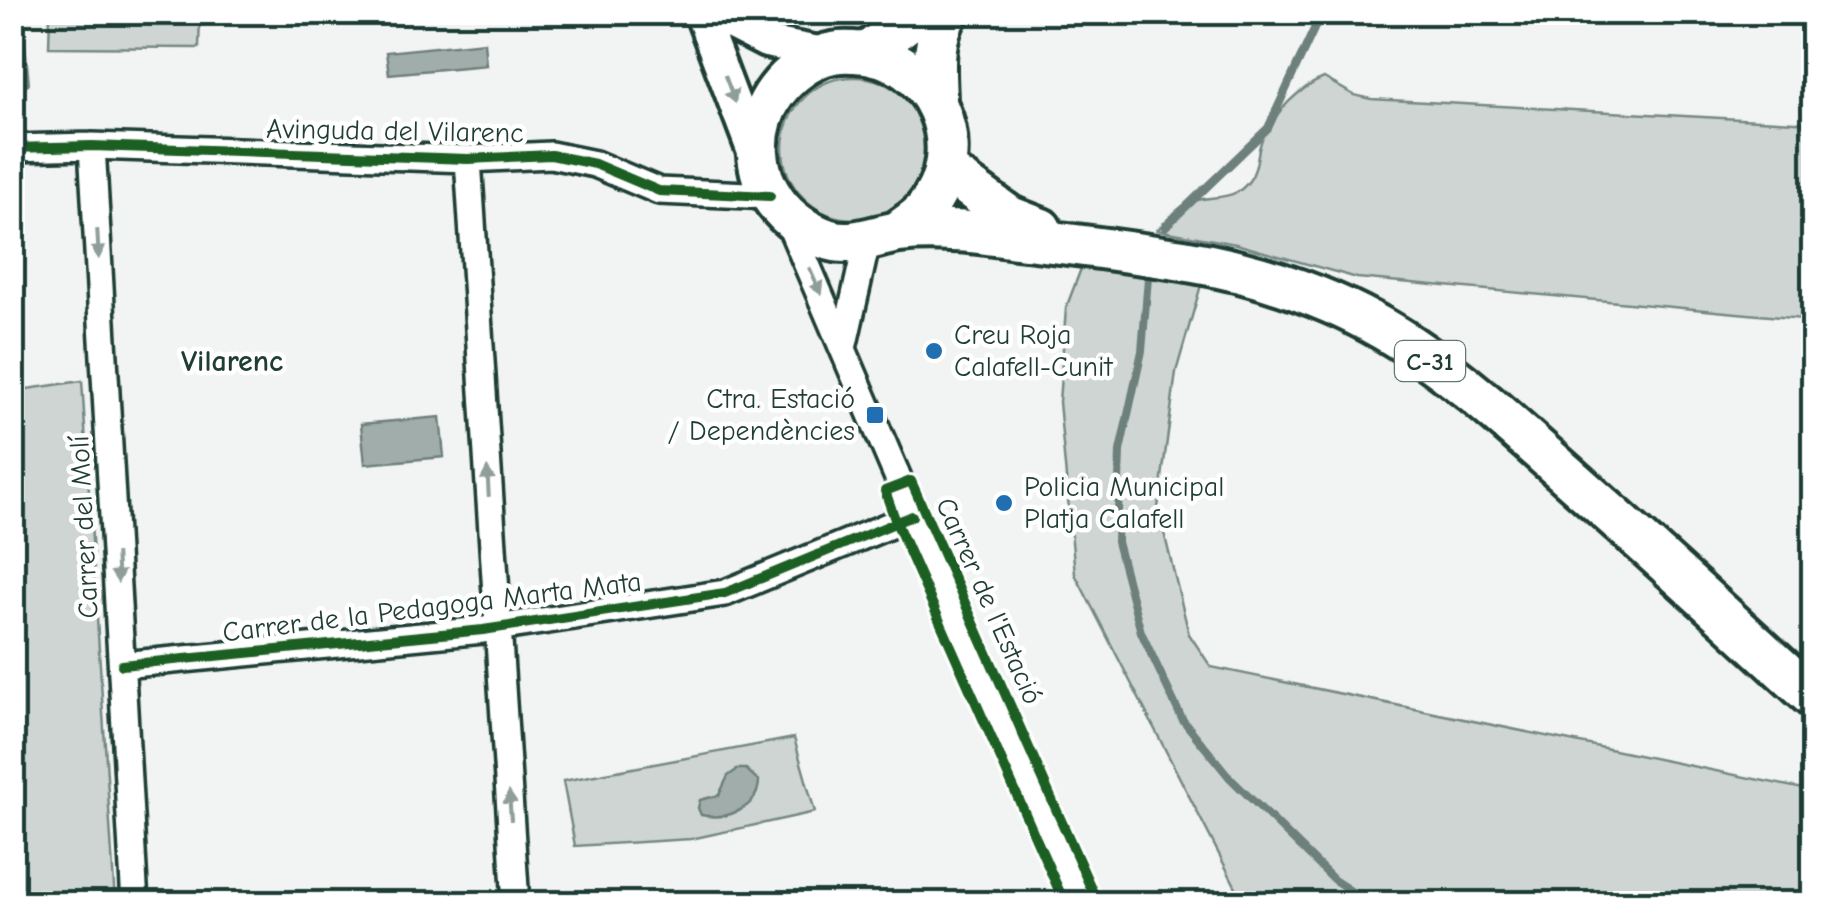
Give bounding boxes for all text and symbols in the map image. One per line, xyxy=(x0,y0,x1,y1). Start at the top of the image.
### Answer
one-way arrow xyxy=(722,74,738,104)
street label: Avinguda del Vilarenc xyxy=(266,113,524,149)
one-way arrow xyxy=(90,228,106,260)
one-way arrow xyxy=(807,267,824,296)
place label: Creu Roja Calafell-Cunit xyxy=(954,319,1113,383)
marker: Creu Roja Calafell-Cunit xyxy=(923,340,945,362)
road number: C-31 xyxy=(1395,341,1465,381)
district label: Vilarenc xyxy=(181,344,283,379)
place label: Ctra. Estació / Dependències xyxy=(668,383,855,447)
marker: Ctra. Estació / Dependències xyxy=(864,404,886,426)
street label: Carrer del Molí xyxy=(63,434,105,619)
one-way arrow xyxy=(480,465,496,497)
place label: Policia Municipal Platja Calafell xyxy=(1024,471,1224,535)
marker: Policia Municipal Platja Calafell xyxy=(993,492,1015,514)
street label: Carrer de l'Estació xyxy=(929,493,1049,709)
one-way arrow xyxy=(109,553,125,585)
street label: Carrer de la Pedagoga Marta Mata xyxy=(221,565,643,649)
one-way arrow xyxy=(501,790,517,822)

